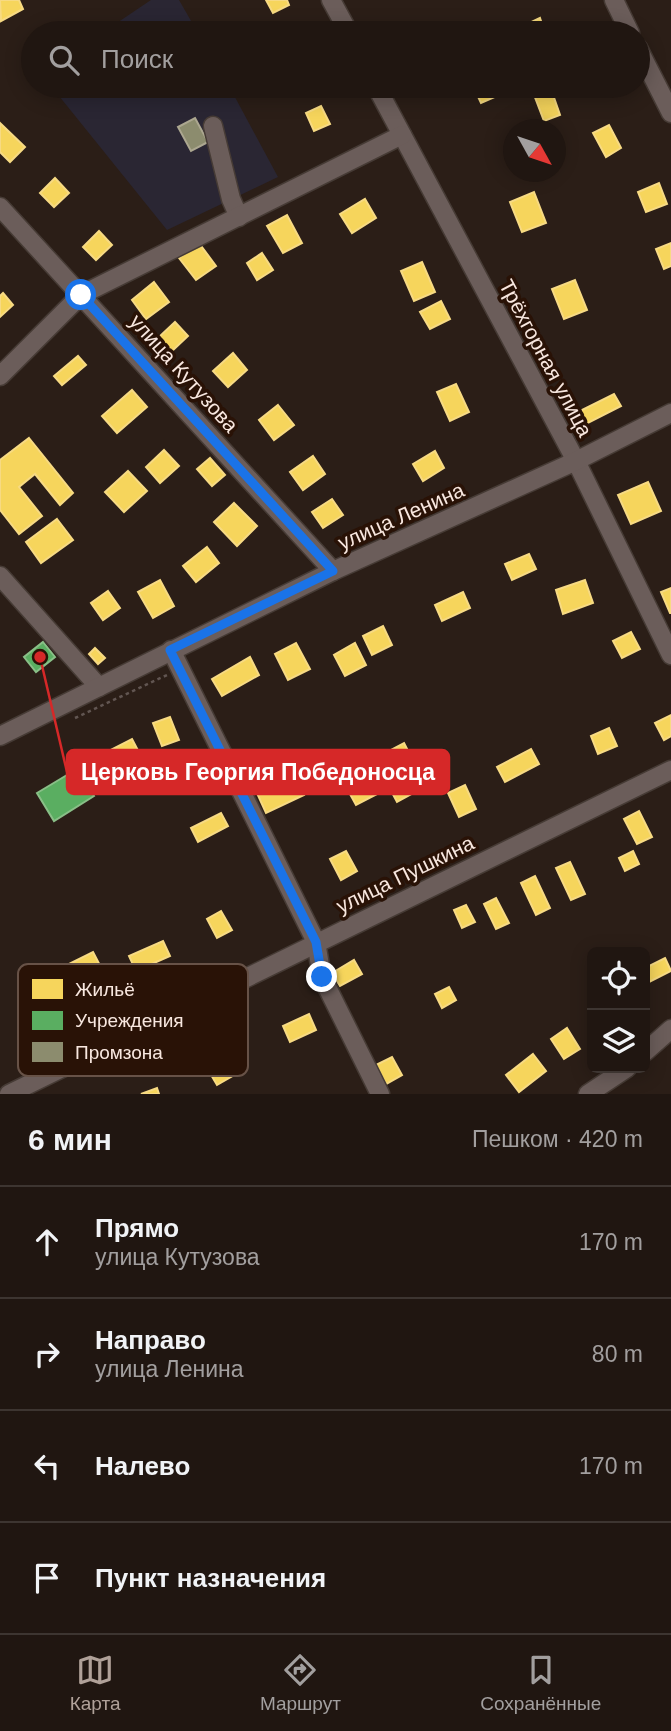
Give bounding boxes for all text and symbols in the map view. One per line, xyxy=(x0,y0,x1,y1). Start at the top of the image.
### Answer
search box xyxy=(21,21,650,98)
icon: search xyxy=(45,41,83,79)
text: Поиск xyxy=(101,44,173,74)
north arrow xyxy=(503,119,566,182)
street label: Трёхгорная улица xyxy=(495,276,597,441)
route start xyxy=(65,279,96,310)
street label: улица Кутузова xyxy=(125,309,243,437)
street label: улица Ленина xyxy=(334,478,468,554)
callout: Церковь Георгия Победоносца xyxy=(67,750,449,794)
text: Церковь Георгия Победоносца xyxy=(81,759,435,785)
street label: улица Пушкина xyxy=(332,831,478,917)
map controls xyxy=(587,947,650,1073)
button: locate xyxy=(587,947,650,1010)
route end xyxy=(306,961,337,992)
legend xyxy=(18,964,248,1076)
text: Жильё xyxy=(75,979,135,1000)
text: Учреждения xyxy=(75,1010,184,1031)
button: layers xyxy=(587,1010,650,1073)
text: Промзона xyxy=(75,1042,163,1063)
text: 6 мин xyxy=(28,1123,112,1156)
text: Пешком · 420 m xyxy=(472,1126,643,1152)
text: Прямо xyxy=(95,1213,179,1243)
icon: ahead xyxy=(28,1223,66,1261)
text: 170 m xyxy=(579,1229,643,1255)
text: улица Кутузова xyxy=(95,1244,260,1270)
text: Направо xyxy=(95,1325,206,1355)
icon: right xyxy=(28,1335,66,1373)
text: 80 m xyxy=(592,1341,643,1367)
text: улица Ленина xyxy=(95,1356,244,1382)
icon: left xyxy=(28,1447,66,1485)
text: Налево xyxy=(95,1451,190,1481)
text: 170 m xyxy=(579,1453,643,1479)
icon: arrive xyxy=(28,1559,66,1597)
text: Пункт назначения xyxy=(95,1563,326,1593)
tab: Карта xyxy=(70,1651,121,1715)
tab: Маршрут xyxy=(260,1651,341,1715)
tab: Сохранённые xyxy=(480,1651,601,1715)

